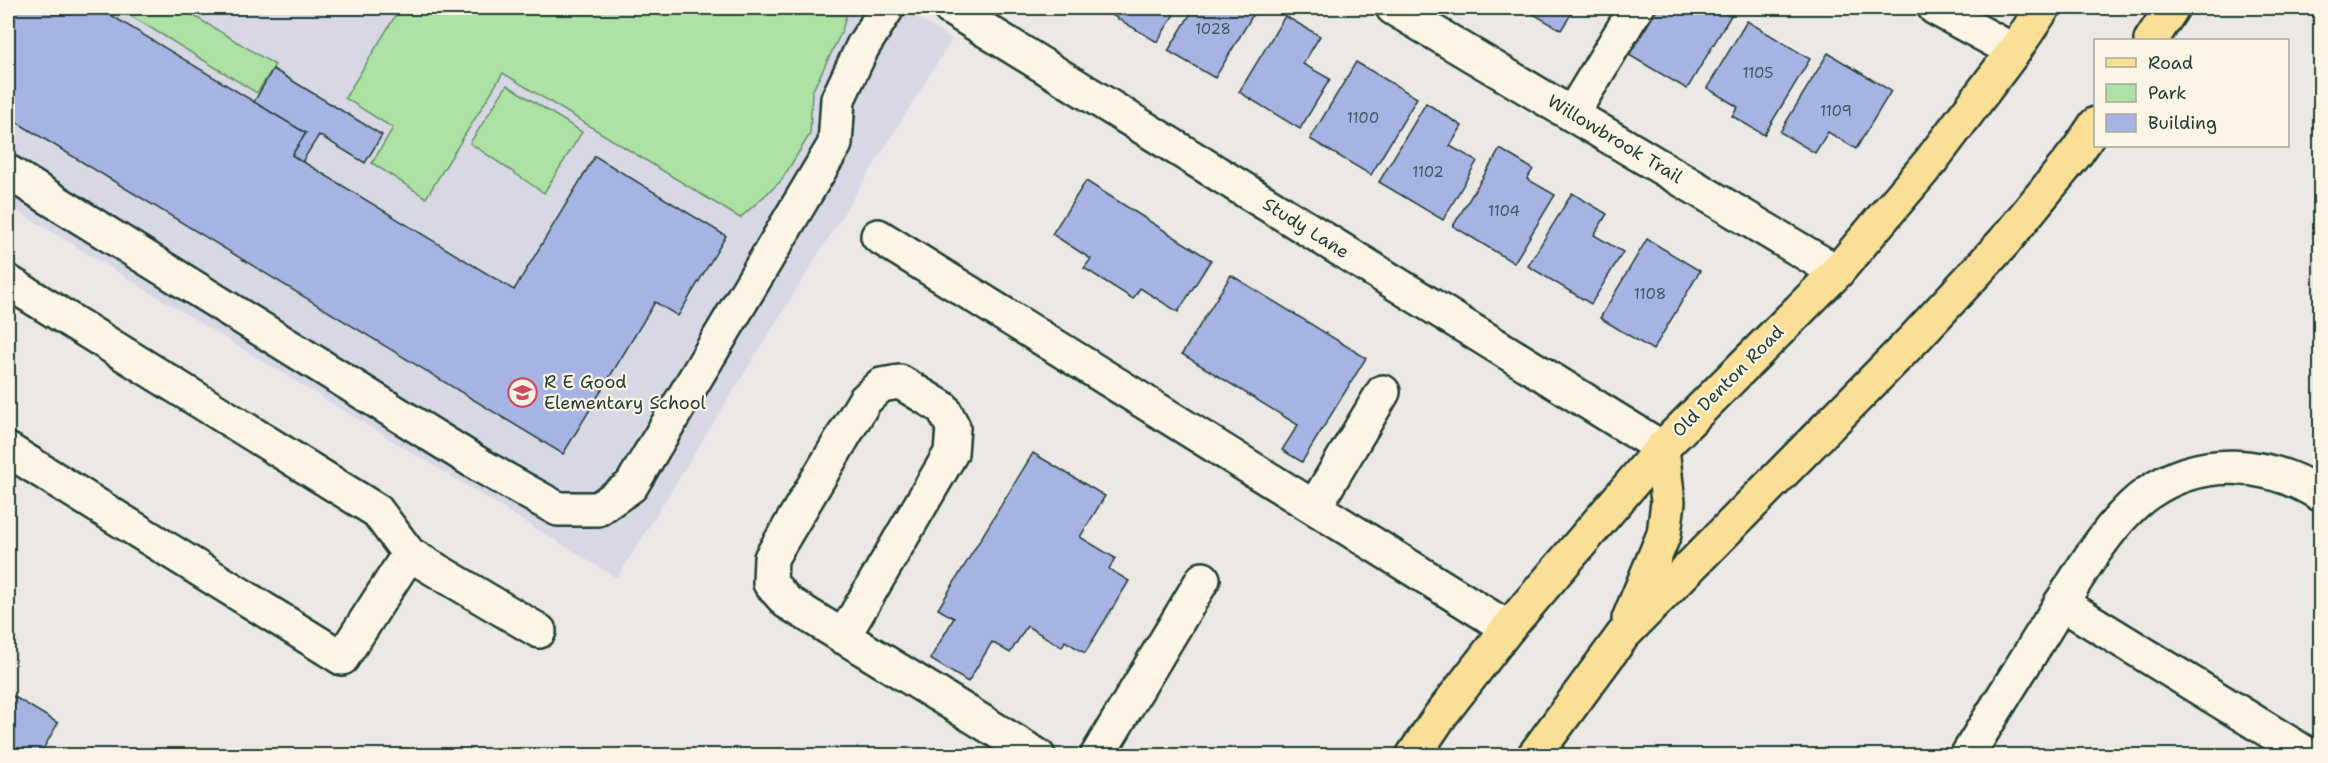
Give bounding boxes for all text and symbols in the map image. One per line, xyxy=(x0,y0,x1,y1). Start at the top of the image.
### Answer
house number: 1028 xyxy=(1195,19,1231,39)
legend xyxy=(2094,39,2289,147)
text: Road xyxy=(2148,51,2193,75)
house number: 1105 xyxy=(1742,63,1774,83)
text: Park xyxy=(2148,81,2187,105)
street label: Willowbrook Trail xyxy=(1543,89,1688,189)
house number: 1109 xyxy=(1820,101,1852,121)
house number: 1100 xyxy=(1347,108,1379,128)
text: Building xyxy=(2148,111,2217,135)
house number: 1102 xyxy=(1412,162,1444,182)
street label: Study Lane xyxy=(1258,192,1354,264)
house number: 1104 xyxy=(1488,201,1520,221)
house number: 1108 xyxy=(1634,284,1666,304)
street label: Old Denton Road xyxy=(1667,320,1789,442)
place label: R E Good Elementary School xyxy=(544,370,707,415)
school or university icon: R E Good Elementary School xyxy=(507,376,539,408)

